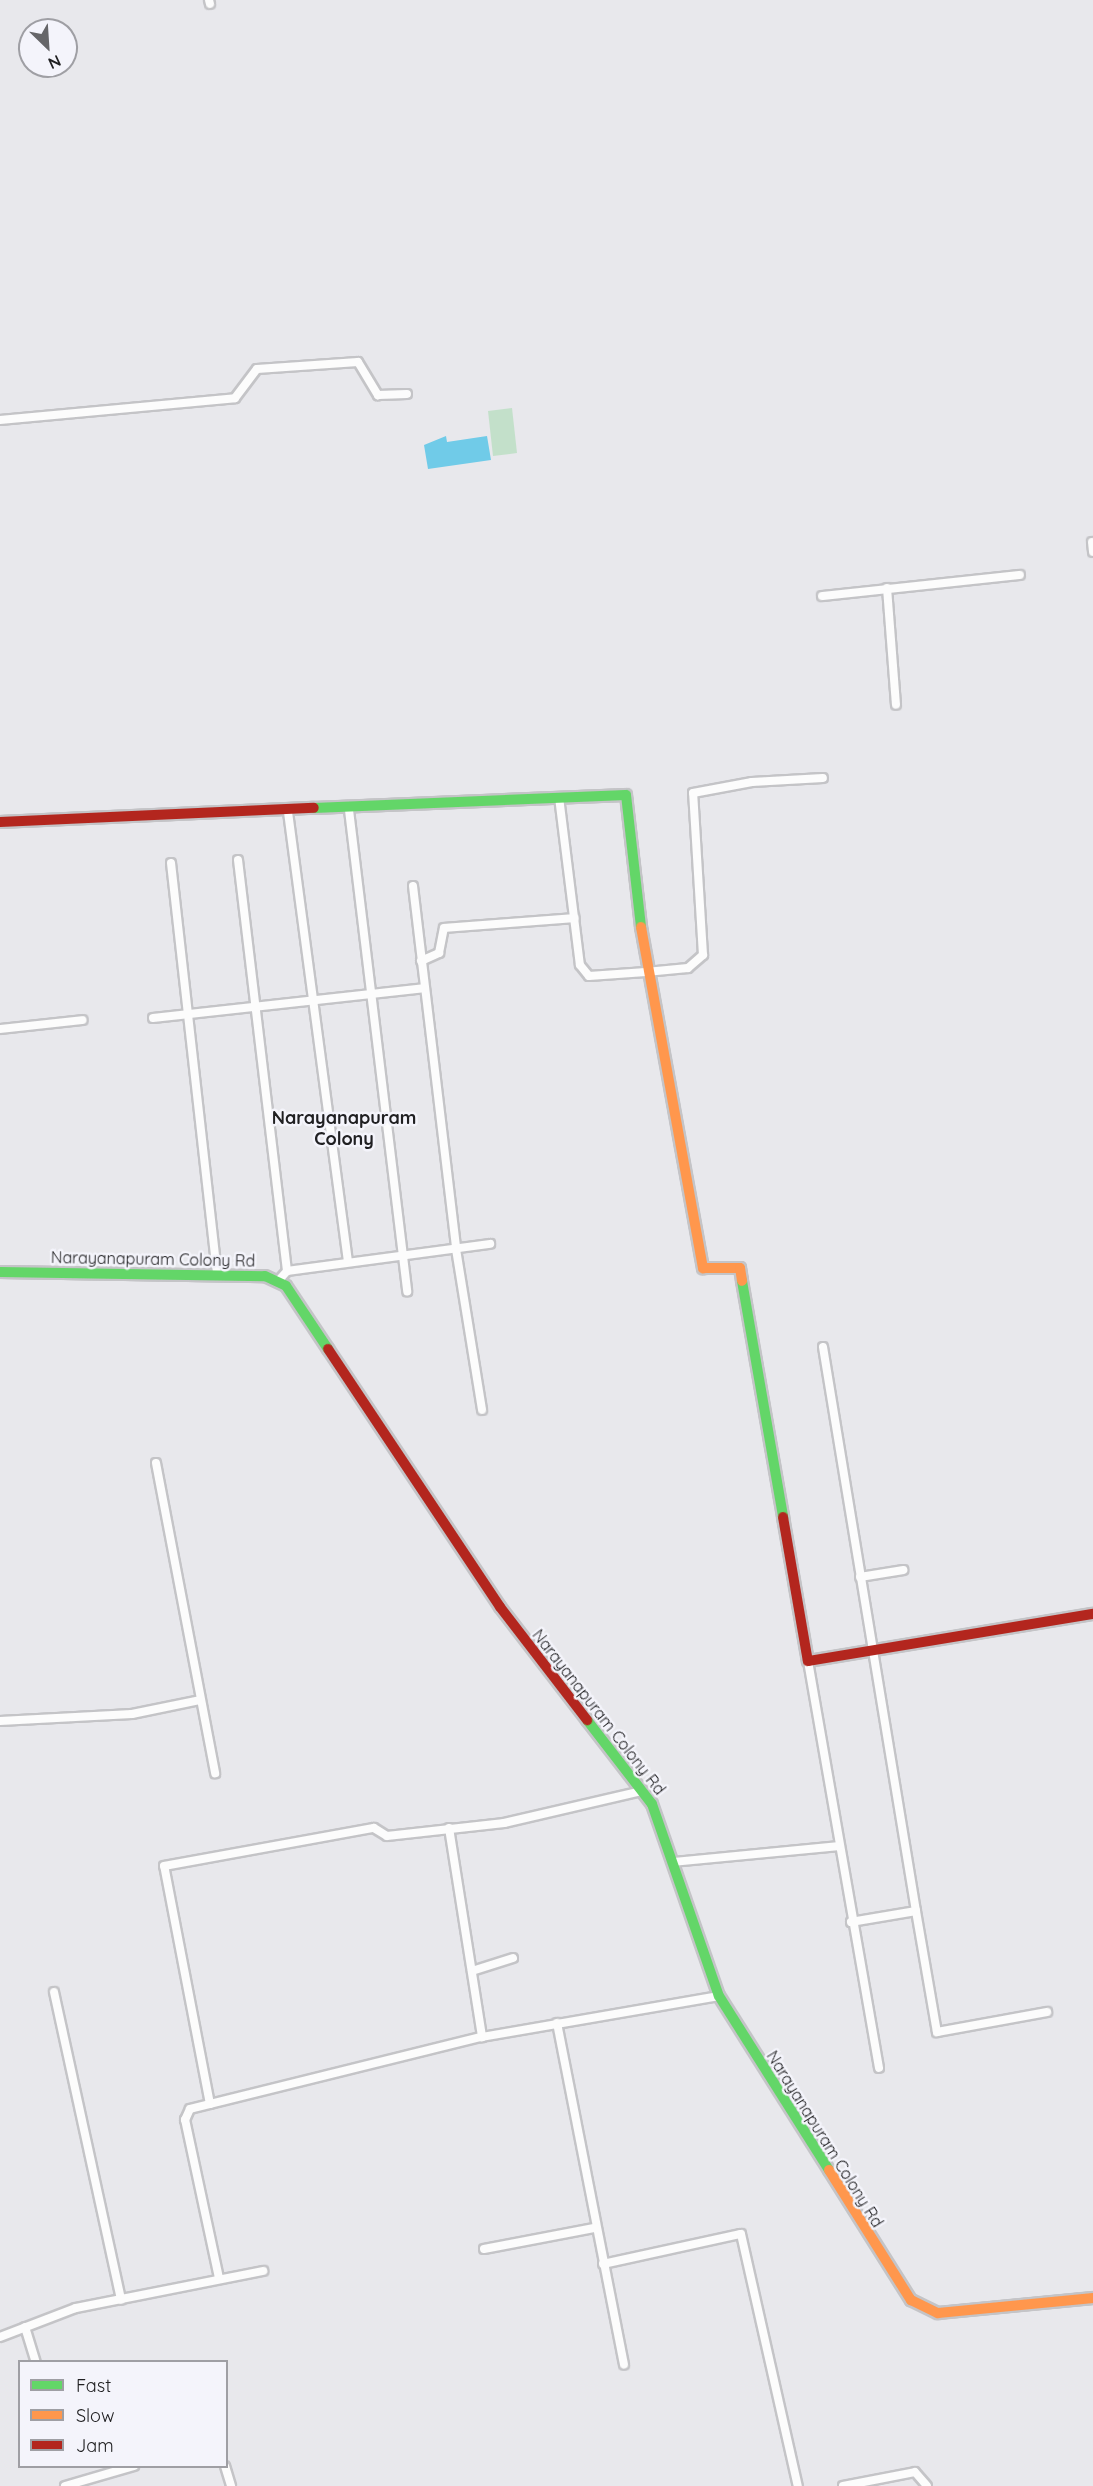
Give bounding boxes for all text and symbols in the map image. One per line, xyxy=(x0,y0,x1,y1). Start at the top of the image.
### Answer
north arrow xyxy=(18,18,78,78)
text: N xyxy=(45,51,64,74)
district label: Narayanapuram Colony xyxy=(272,1108,416,1150)
street label: Narayanapuram Colony Rd xyxy=(51,1248,255,1270)
street label: Narayanapuram Colony Rd xyxy=(529,1626,669,1798)
street label: Narayanapuram Colony Rd xyxy=(763,2047,887,2231)
legend xyxy=(18,2360,228,2468)
text: Fast xyxy=(76,2374,111,2397)
text: Slow xyxy=(76,2404,114,2427)
text: Jam xyxy=(76,2434,114,2457)

